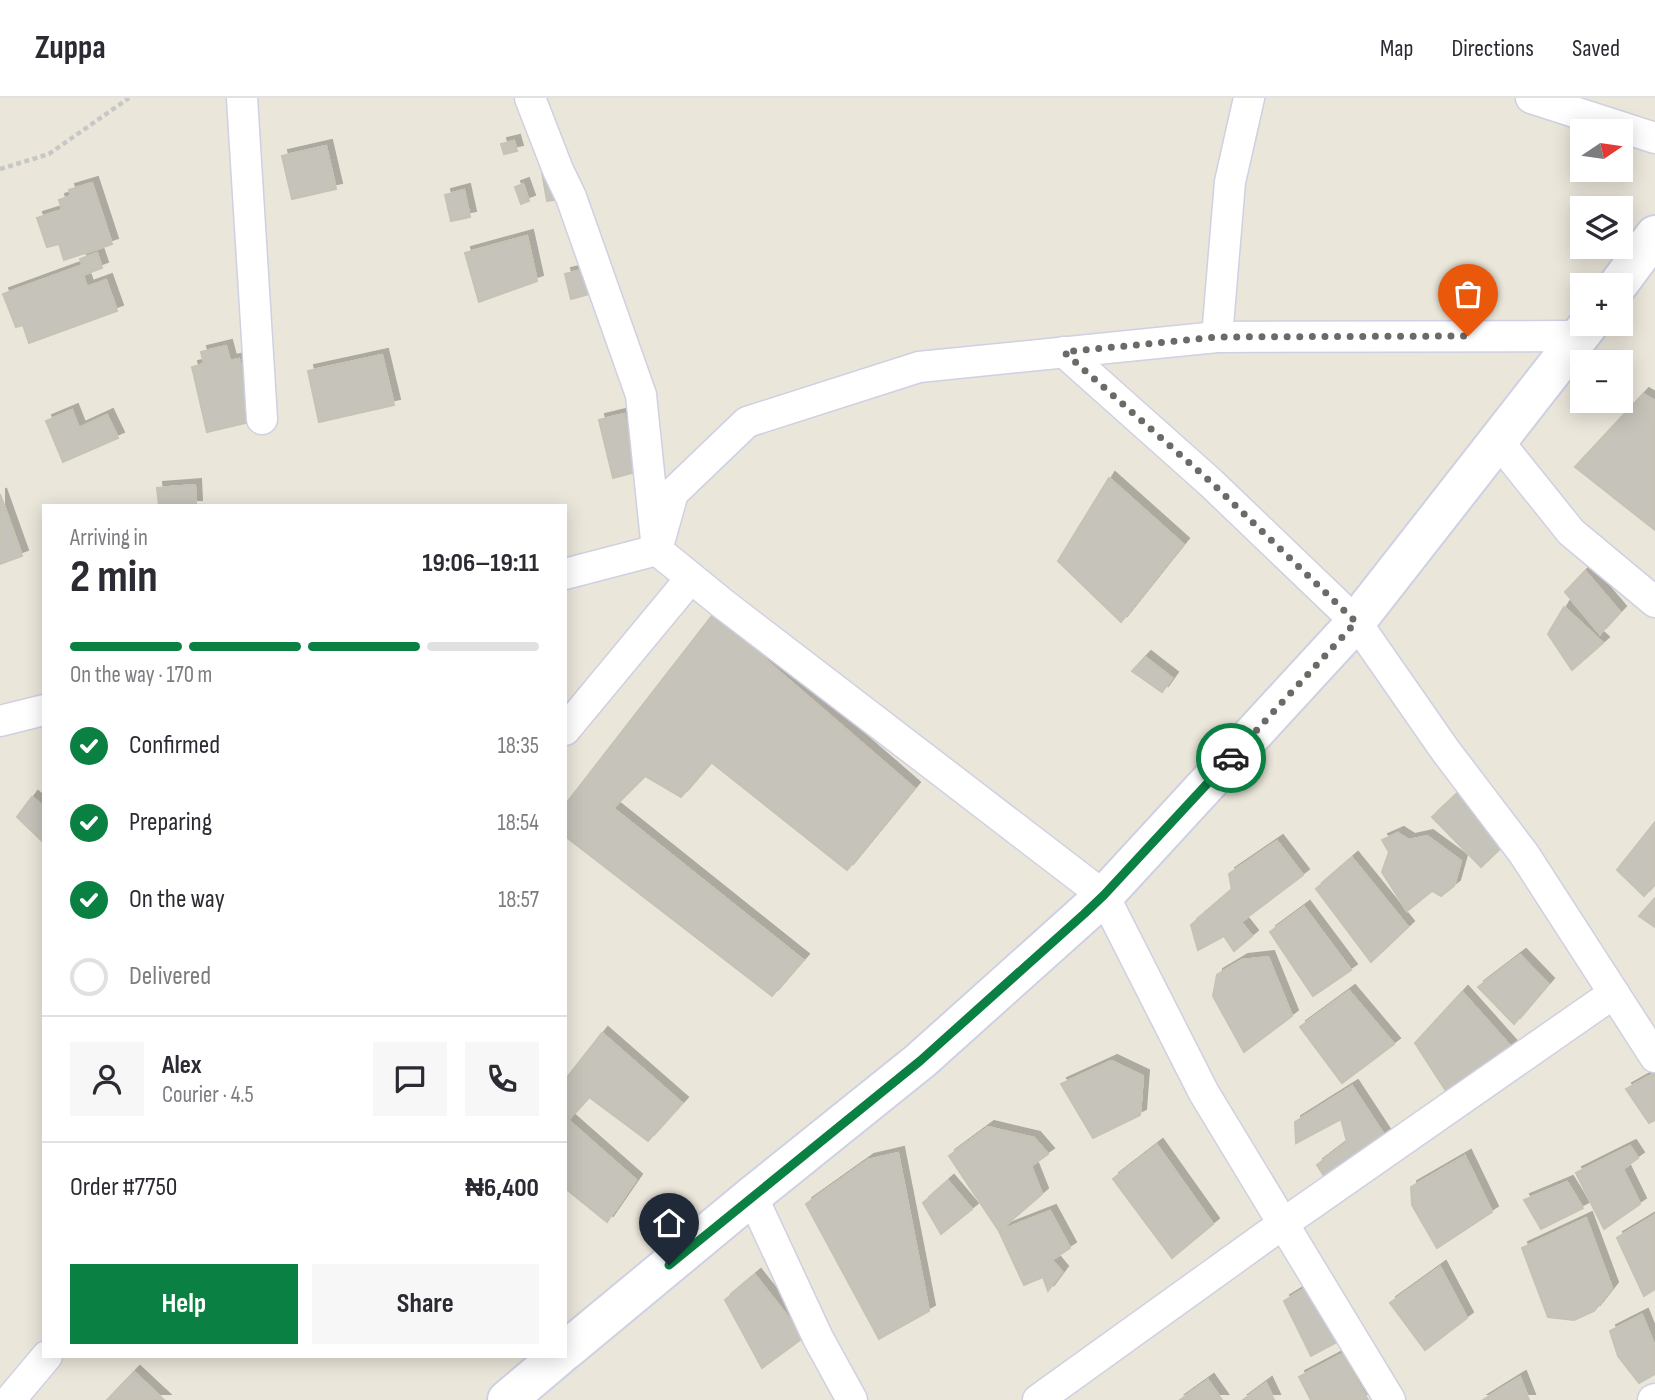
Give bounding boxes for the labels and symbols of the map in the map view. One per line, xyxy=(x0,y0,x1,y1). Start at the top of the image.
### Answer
north arrow xyxy=(1570,119,1633,182)
pin xyxy=(1438,264,1498,336)
courier xyxy=(1196,723,1266,793)
pin xyxy=(639,1193,699,1265)

